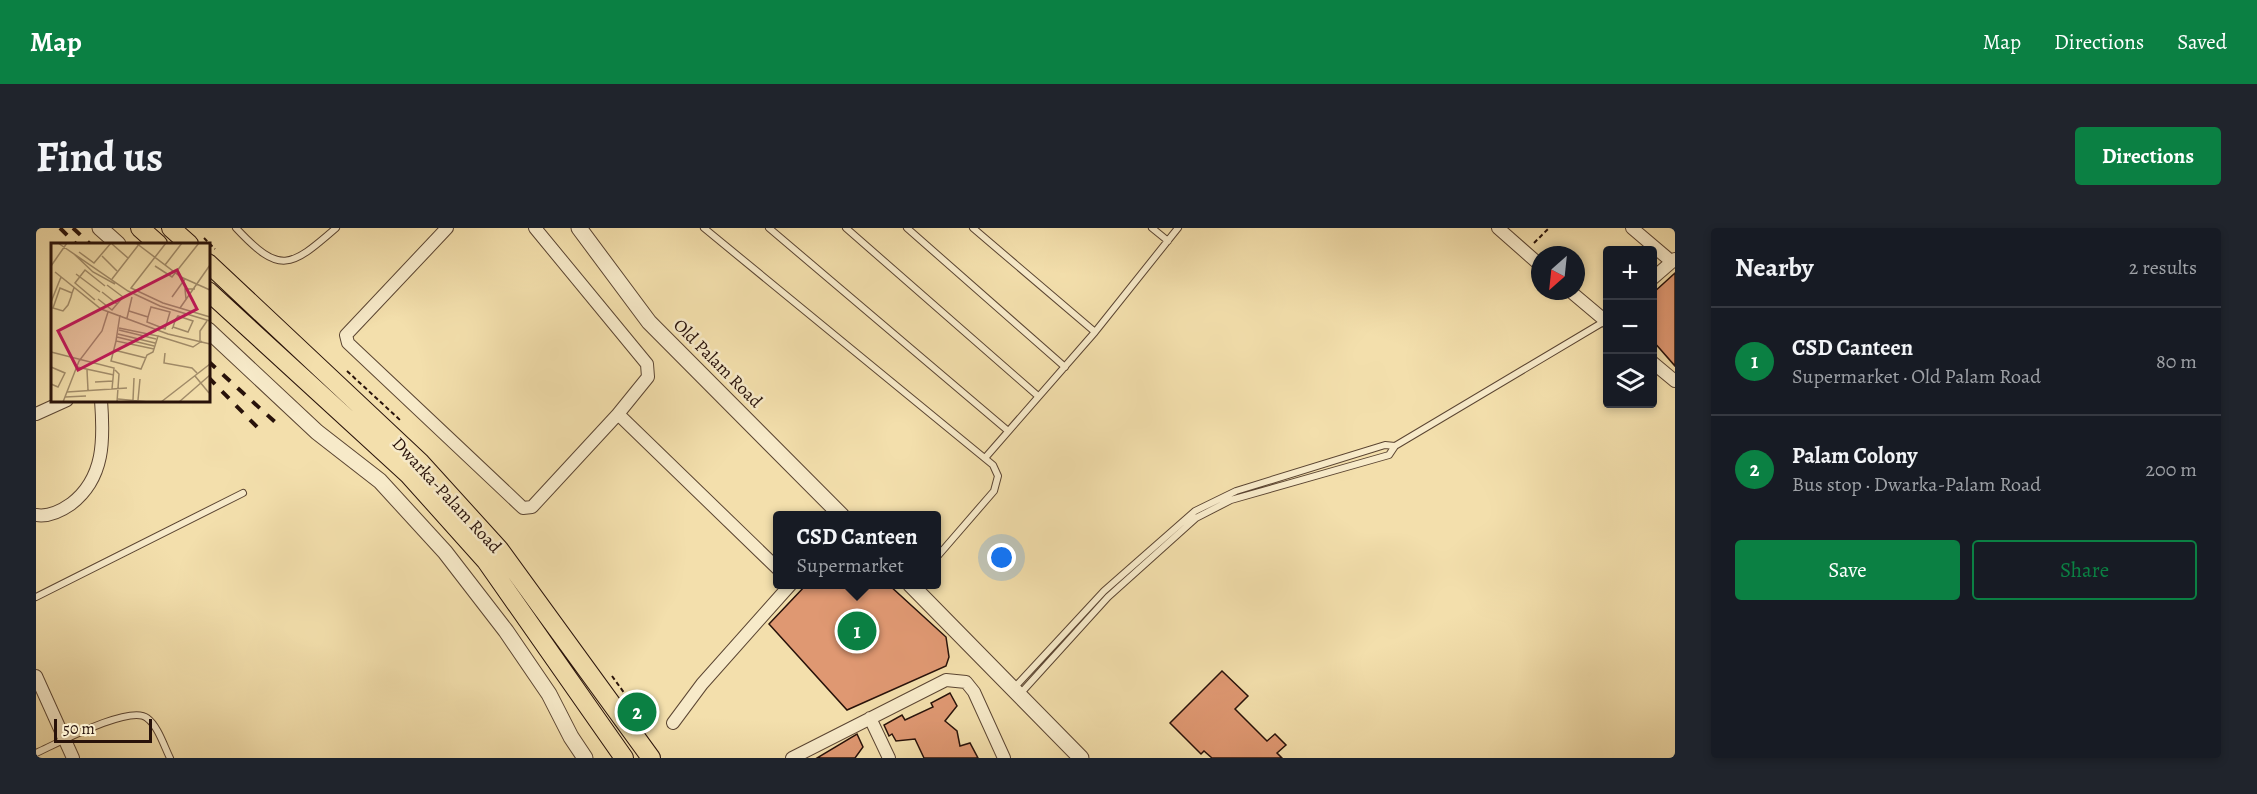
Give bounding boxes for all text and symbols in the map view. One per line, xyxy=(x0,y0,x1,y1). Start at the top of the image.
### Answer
text: Map xyxy=(30,23,82,61)
text: Map xyxy=(1983,28,2021,56)
text: Directions xyxy=(2054,28,2144,56)
text: Saved xyxy=(2177,28,2227,56)
button: Directions xyxy=(2075,127,2221,185)
text: Find us xyxy=(36,128,163,185)
inset map xyxy=(51,243,210,402)
north arrow xyxy=(1531,246,1585,300)
map controls xyxy=(1603,246,1657,408)
button: + xyxy=(1603,246,1657,300)
text: Nearby xyxy=(1735,250,1814,285)
text: 2 results xyxy=(2129,254,2197,281)
button: − xyxy=(1603,300,1657,354)
street label: Old Palam Road xyxy=(668,313,768,413)
text: CSD Canteen xyxy=(1792,333,1913,363)
text: 1 xyxy=(1751,348,1758,375)
text: 80 m xyxy=(2156,348,2197,375)
button: layers xyxy=(1603,354,1657,408)
text: Supermarket · Old Palam Road xyxy=(1792,363,2041,390)
street label: Dwarka-Palam Road xyxy=(387,432,507,558)
text: Palam Colony xyxy=(1792,441,1917,471)
text: 2 xyxy=(1750,456,1759,483)
text: 200 m xyxy=(2146,456,2197,483)
text: Bus stop · Dwarka-Palam Road xyxy=(1792,471,2041,498)
popup xyxy=(773,511,941,589)
text: CSD Canteen xyxy=(796,522,918,552)
button: Save xyxy=(1735,540,1960,600)
button: Share xyxy=(1972,540,2197,600)
your location xyxy=(987,543,1016,572)
text: Supermarket xyxy=(796,552,904,579)
pin: 1 xyxy=(838,608,876,654)
pin: 2 xyxy=(618,690,656,734)
scale bar xyxy=(54,716,152,744)
text: 50 m xyxy=(63,718,95,740)

